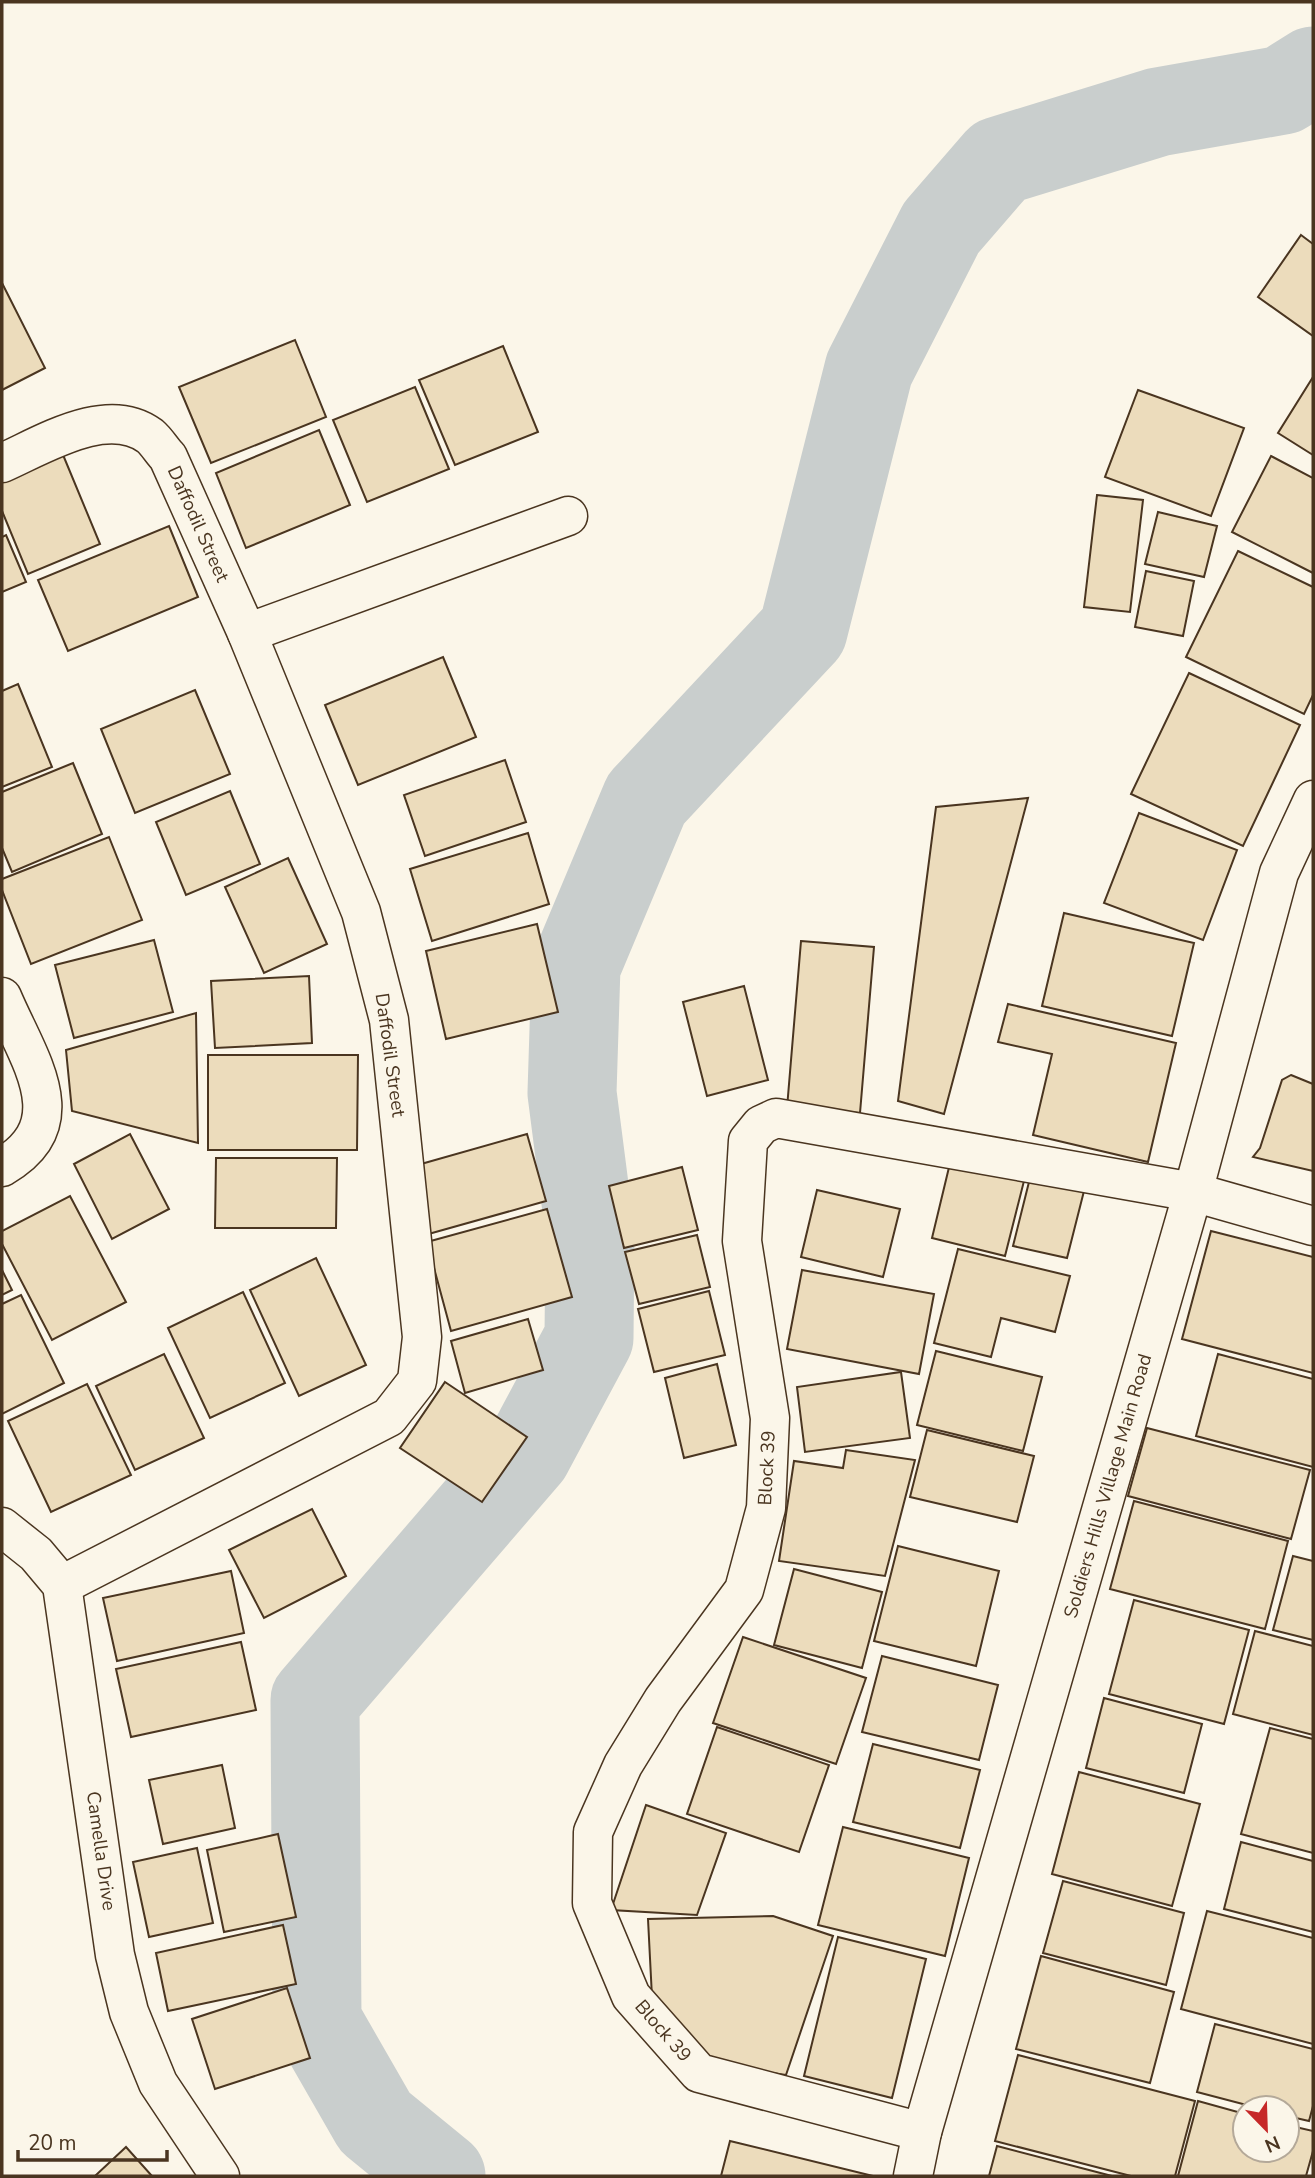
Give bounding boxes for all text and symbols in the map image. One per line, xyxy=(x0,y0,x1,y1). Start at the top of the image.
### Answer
street label: Daffodil Street xyxy=(161,462,235,587)
street label: Daffodil Street xyxy=(368,991,412,1119)
street label: Soldiers Hills Village Main Road xyxy=(1058,1351,1158,1621)
street label: Block 39 xyxy=(752,1430,782,1506)
street label: Camella Drive xyxy=(80,1790,122,1912)
street label: Block 39 xyxy=(629,1994,697,2068)
north arrow xyxy=(1231,2094,1301,2164)
scale bar xyxy=(18,2118,166,2162)
text: 20 m xyxy=(28,2129,77,2157)
text: N xyxy=(1261,2129,1284,2158)

